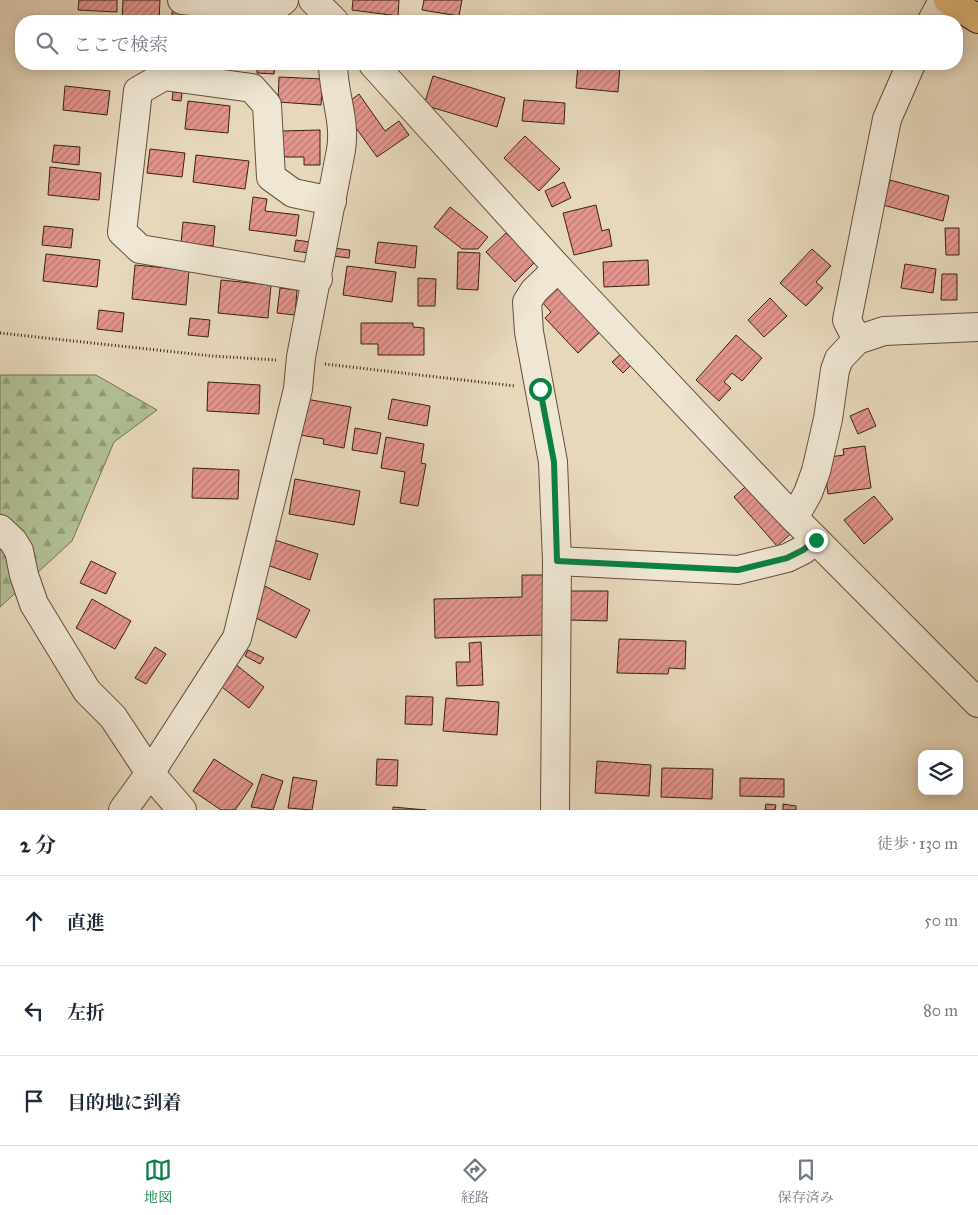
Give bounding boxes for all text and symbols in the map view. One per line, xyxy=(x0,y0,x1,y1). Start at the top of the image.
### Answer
search box xyxy=(15,15,963,70)
icon: search xyxy=(33,29,61,57)
text: ここで検索 xyxy=(73,33,168,56)
route start xyxy=(529,378,552,401)
route end xyxy=(805,529,828,552)
map controls xyxy=(918,750,963,795)
button: layers xyxy=(918,750,963,795)
text: 2 分 xyxy=(20,832,56,858)
text: 徒歩 · 130 m xyxy=(877,834,958,853)
icon: ahead xyxy=(20,907,48,935)
text: 直進 xyxy=(67,911,105,934)
text: 50 m xyxy=(924,911,958,930)
icon: left xyxy=(20,997,48,1025)
text: 左折 xyxy=(67,1001,105,1024)
text: 80 m xyxy=(923,1001,958,1020)
icon: arrive xyxy=(20,1087,48,1115)
text: 目的地に到着 xyxy=(67,1091,181,1114)
tab: 地図 xyxy=(144,1156,172,1206)
tab: 経路 xyxy=(461,1156,489,1206)
tab: 保存済み xyxy=(778,1156,834,1206)

